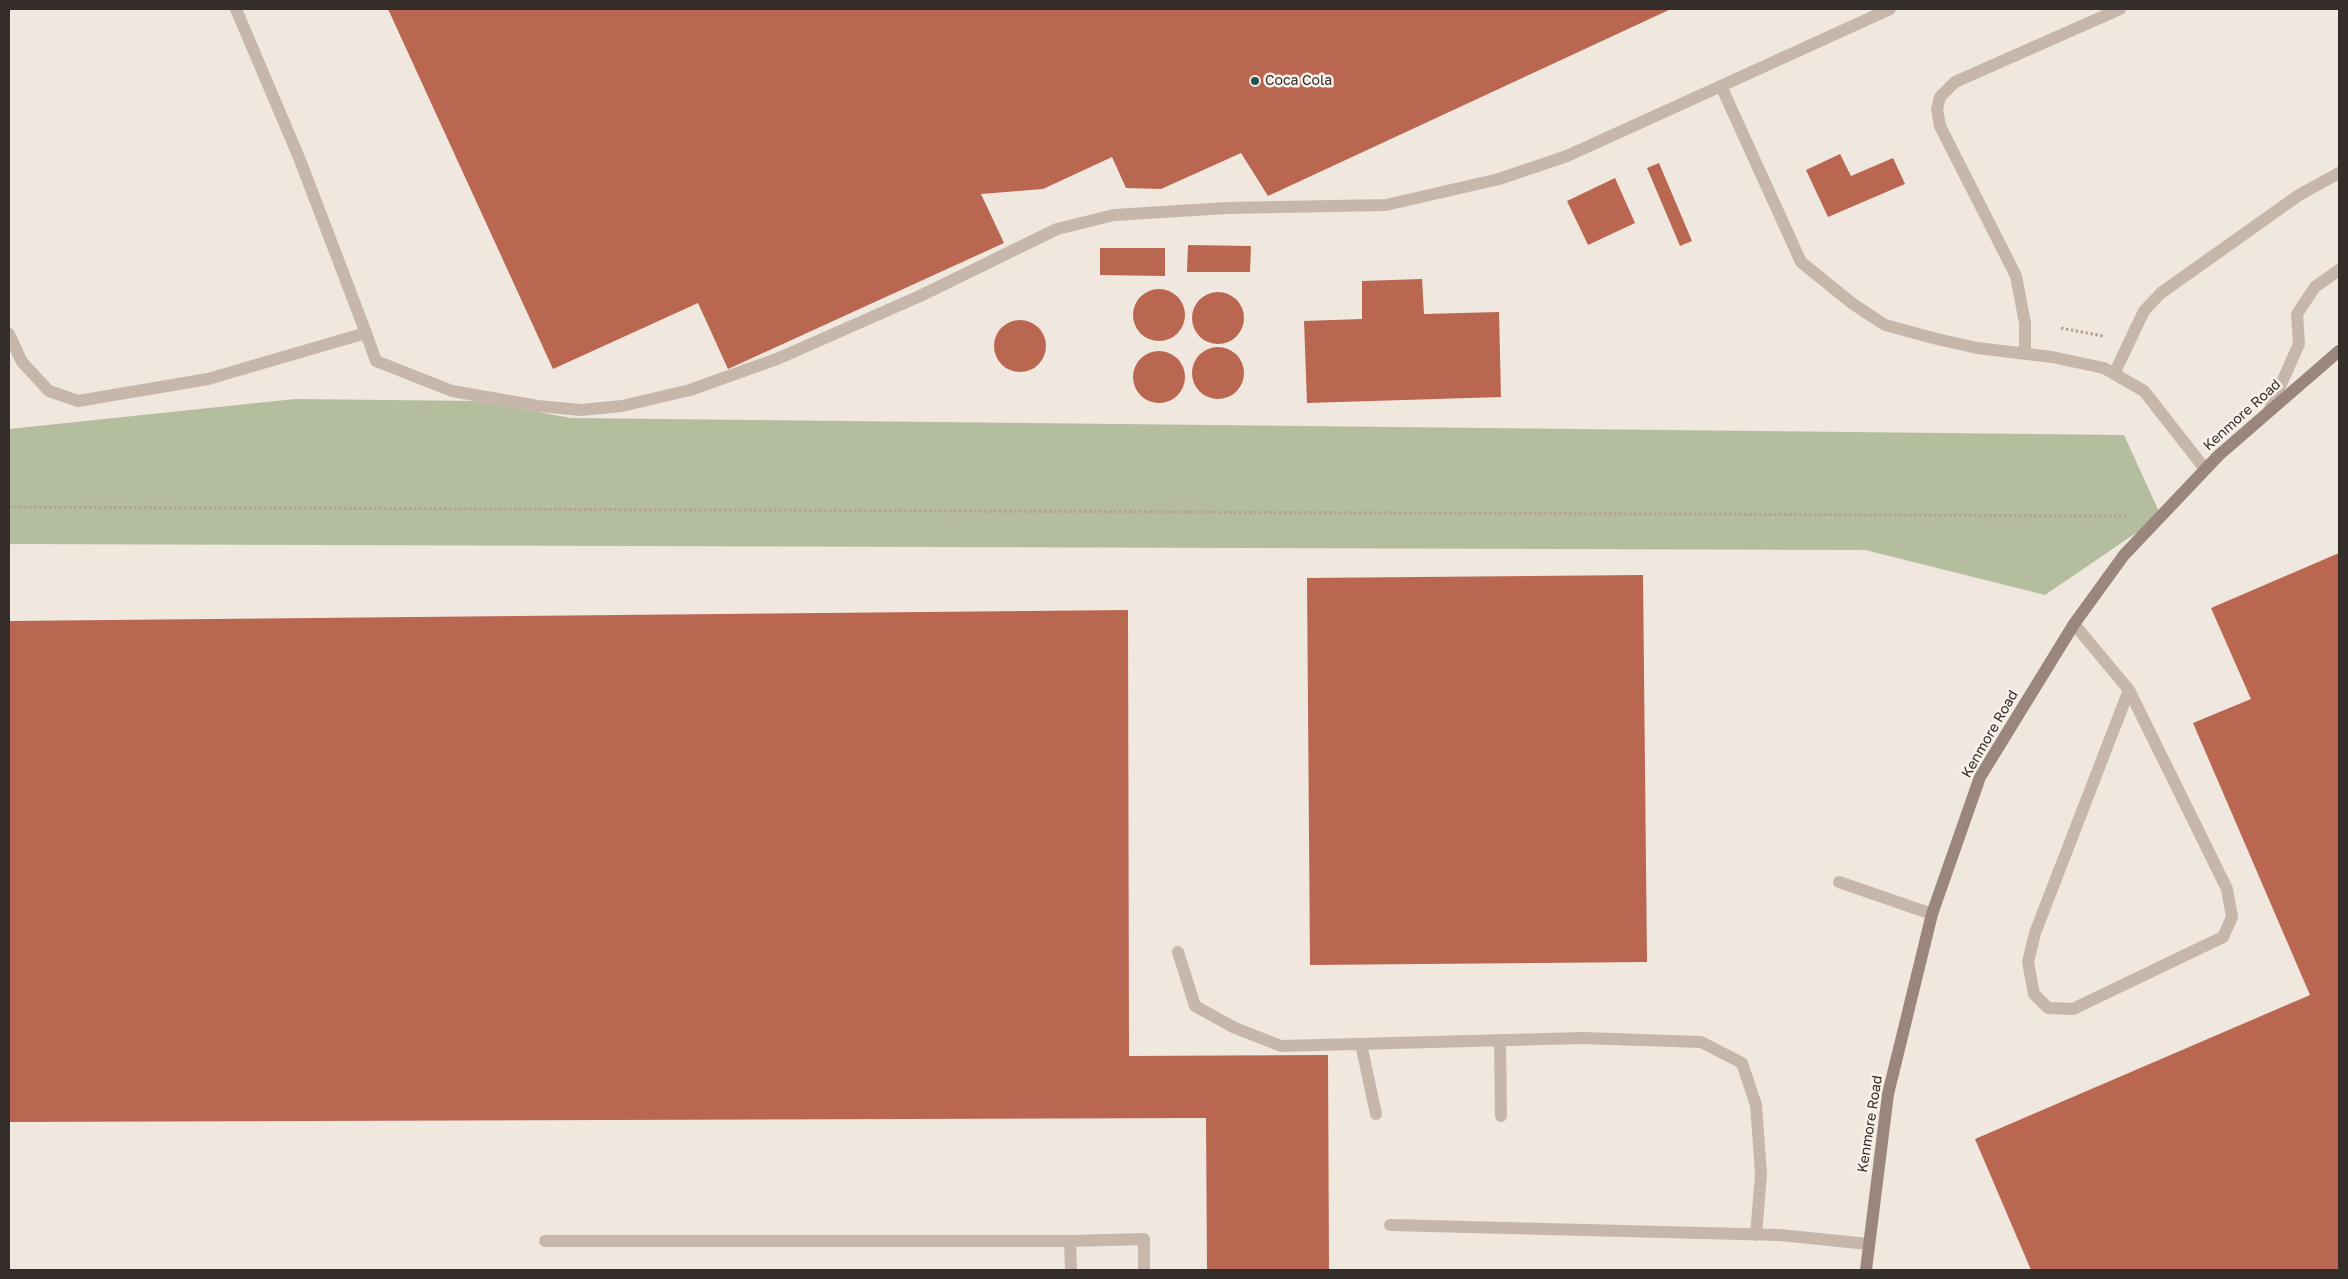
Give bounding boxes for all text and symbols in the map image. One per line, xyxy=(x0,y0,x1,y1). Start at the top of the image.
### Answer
place label: Coca Cola xyxy=(1265,73,1332,89)
marker: Coca Cola xyxy=(1249,75,1261,87)
street label: Kenmore Road xyxy=(2200,376,2284,454)
street label: Kenmore Road xyxy=(1958,687,2022,781)
street label: Kenmore Road xyxy=(1854,1074,1886,1174)

